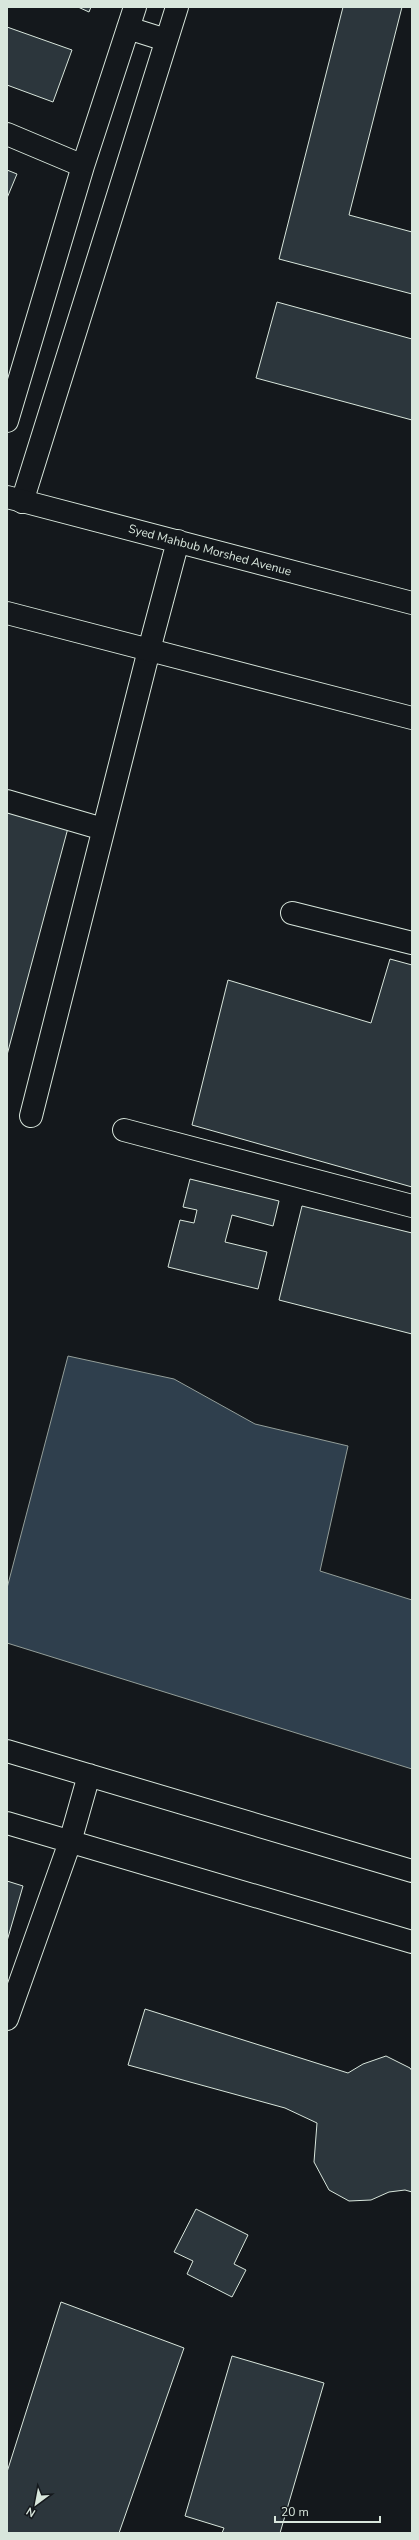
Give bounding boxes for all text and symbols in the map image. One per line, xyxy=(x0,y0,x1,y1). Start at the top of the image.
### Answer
street label: Syed Mahbub Morshed Avenue xyxy=(127,521,293,579)
north arrow xyxy=(16,2484,56,2524)
scale bar xyxy=(275,2498,380,2524)
text: N xyxy=(23,2504,38,2521)
text: 20 m xyxy=(281,2504,309,2520)

